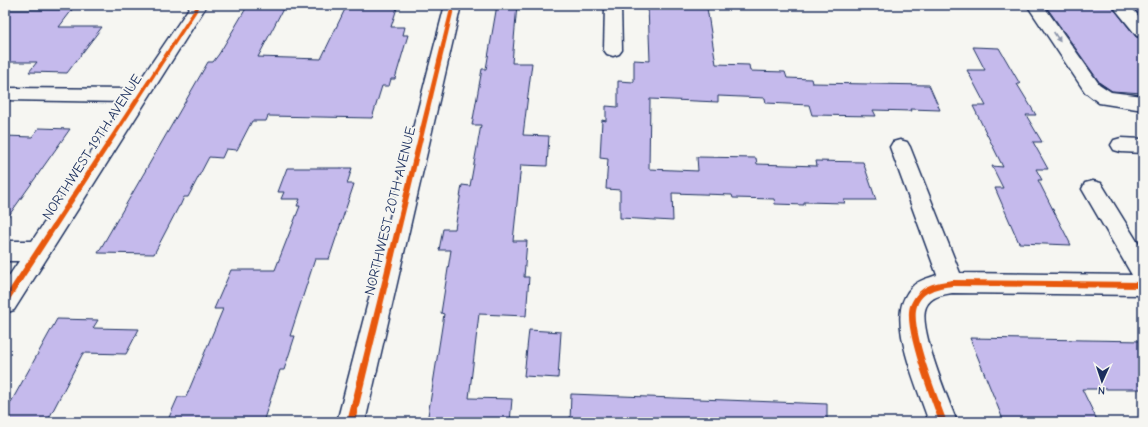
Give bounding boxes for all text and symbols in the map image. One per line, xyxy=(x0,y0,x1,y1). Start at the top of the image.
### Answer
one-way arrow xyxy=(1053,32,1061,42)
street label: NORTHWEST 19TH AVENUE xyxy=(39,71,145,223)
street label: NORTHWEST 20TH AVENUE xyxy=(361,125,419,297)
north arrow xyxy=(1082,361,1122,401)
text: N xyxy=(1098,384,1105,397)

